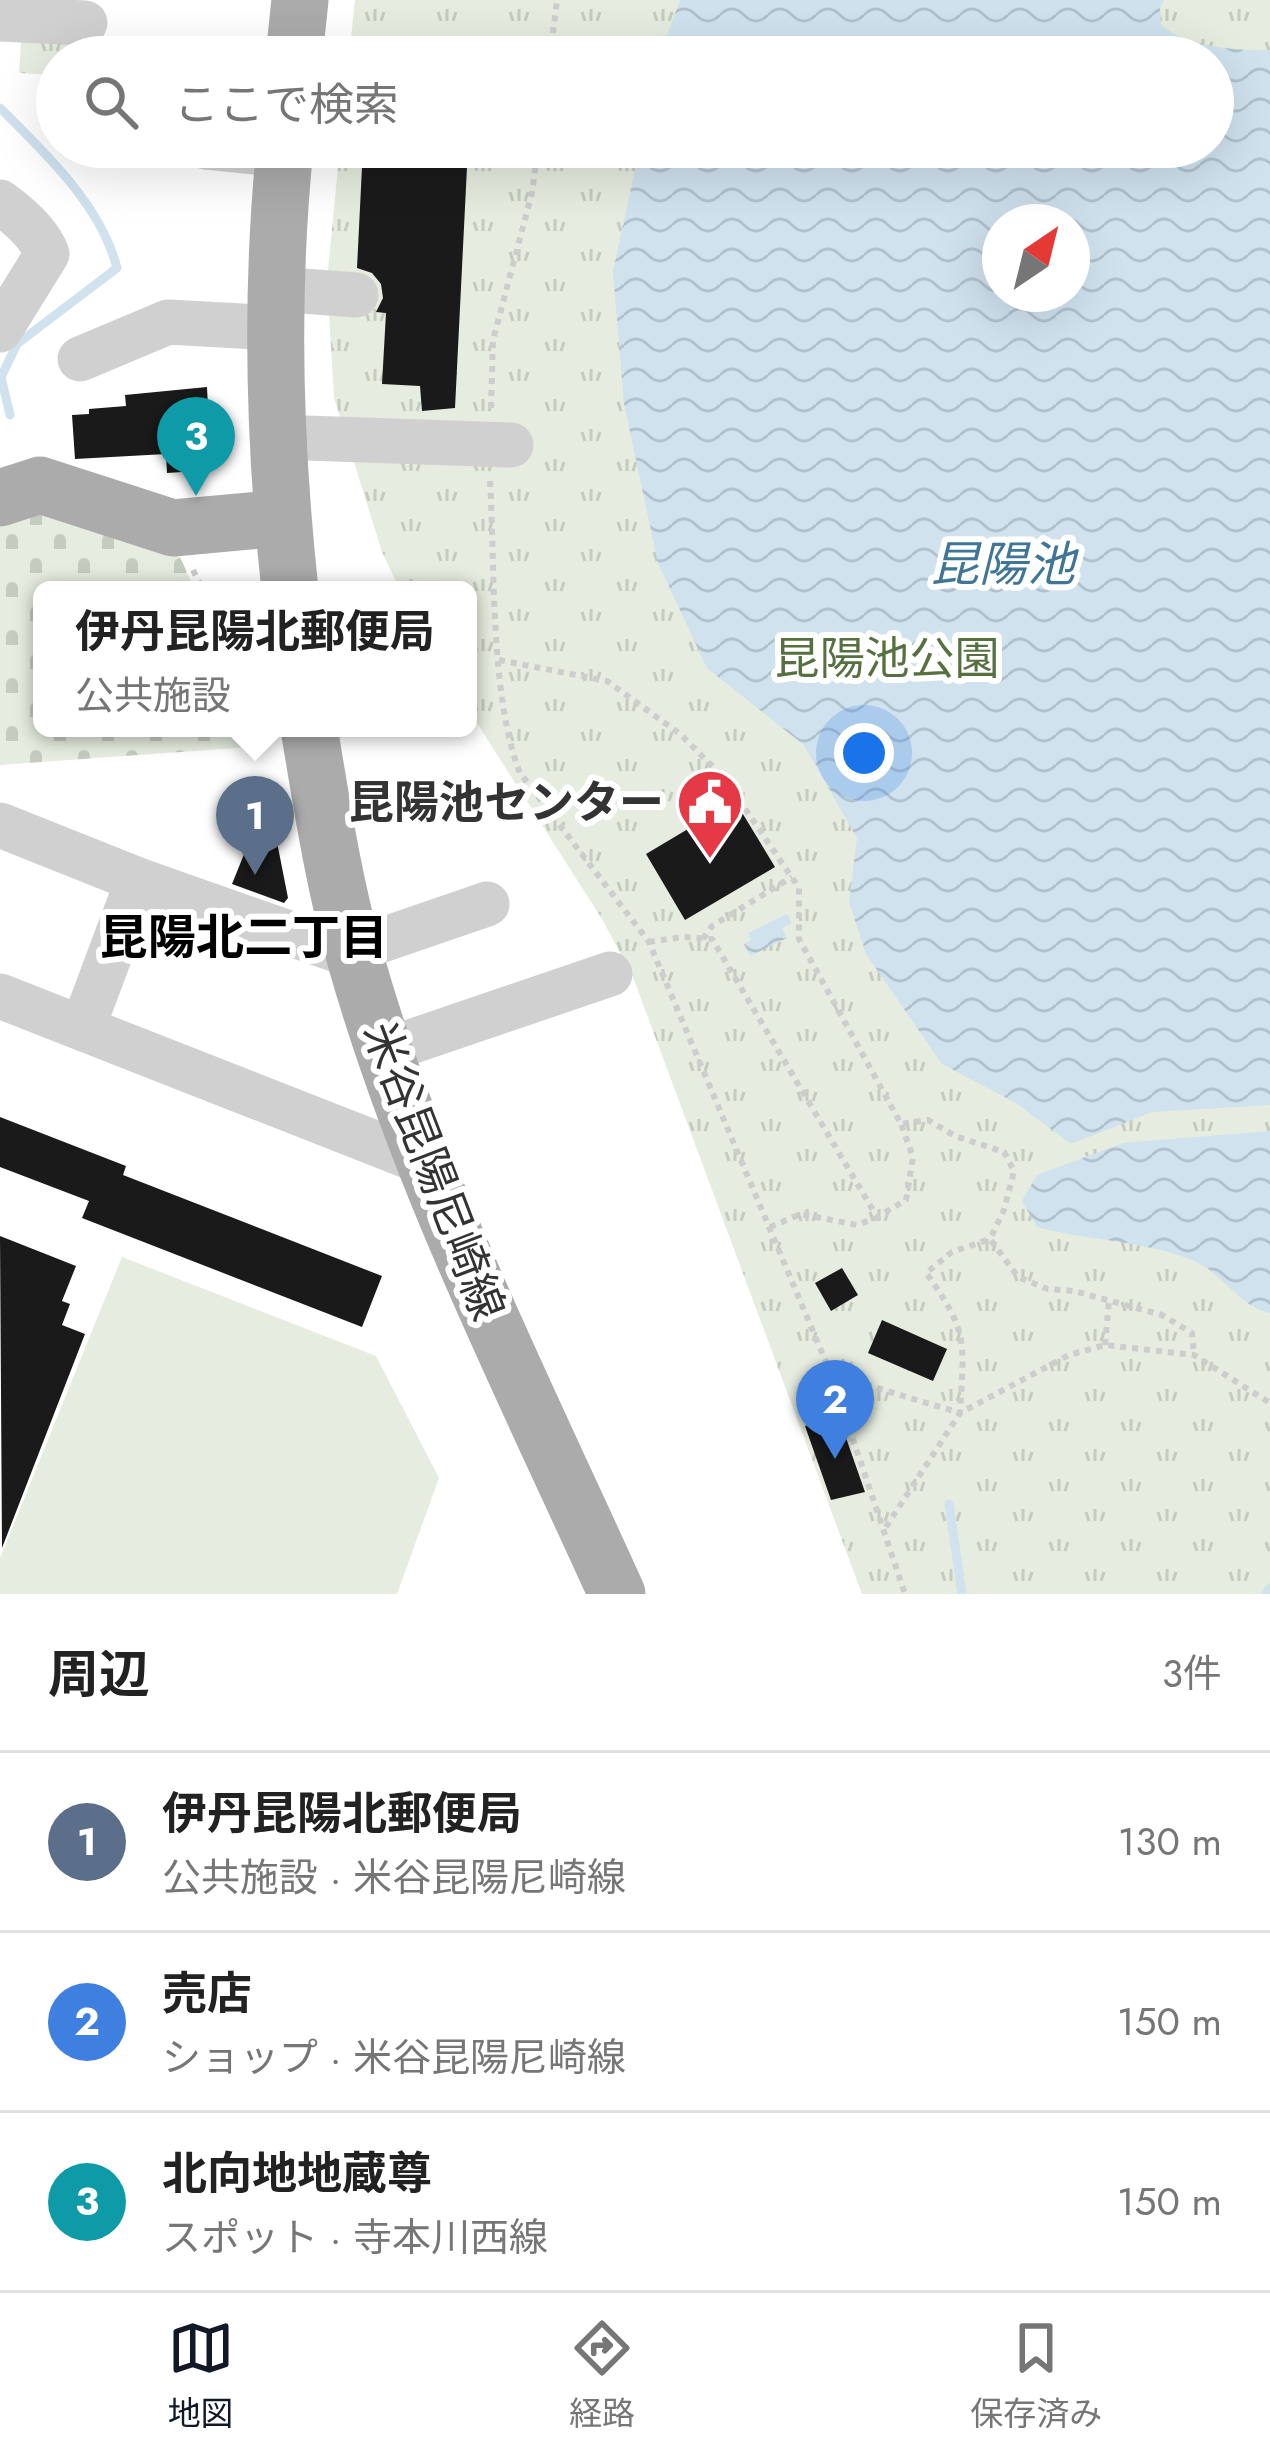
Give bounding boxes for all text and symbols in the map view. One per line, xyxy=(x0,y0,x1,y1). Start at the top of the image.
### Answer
search box xyxy=(36,36,1234,168)
icon: search xyxy=(78,69,144,135)
text: ここで検索 xyxy=(174,72,399,137)
north arrow xyxy=(982,204,1090,312)
pin: 3 xyxy=(157,397,235,496)
water label: 昆陽池 xyxy=(931,530,1079,599)
popup xyxy=(33,581,477,737)
text: 伊丹昆陽北郵便局 xyxy=(75,599,435,664)
park label: 昆陽池公園 xyxy=(774,626,1000,691)
text: 公共施設 xyxy=(75,667,231,724)
your location xyxy=(834,723,894,783)
public building icon: 昆陽池センター xyxy=(675,767,745,861)
place label: 昆陽池センター xyxy=(349,770,664,835)
pin: 1 xyxy=(216,776,294,875)
district label: 昆陽北二丁目 xyxy=(100,903,388,972)
street label: 米谷昆陽尼崎線 xyxy=(347,1012,521,1330)
pin: 2 xyxy=(796,1360,874,1459)
text: 周辺 xyxy=(48,1637,150,1711)
text: 3件 xyxy=(1162,1645,1222,1702)
text: 伊丹昆陽北郵便局 xyxy=(162,1781,522,1846)
text: 1 xyxy=(77,1813,97,1870)
text: 130 m xyxy=(1118,1813,1222,1870)
text: 公共施設 · 米谷昆陽尼崎線 xyxy=(162,1849,626,1906)
text: 売店 xyxy=(162,1961,252,2026)
text: 2 xyxy=(74,1993,100,2050)
text: 150 m xyxy=(1117,1993,1222,2050)
text: ショップ · 米谷昆陽尼崎線 xyxy=(162,2029,626,2086)
text: 北向地地蔵尊 xyxy=(162,2141,432,2206)
text: 3 xyxy=(75,2173,99,2230)
text: 150 m xyxy=(1117,2173,1222,2230)
text: スポット · 寺本川西線 xyxy=(162,2209,548,2266)
tab: 地図 xyxy=(168,2315,234,2437)
tab: 経路 xyxy=(569,2315,635,2437)
tab: 保存済み xyxy=(970,2315,1102,2437)

